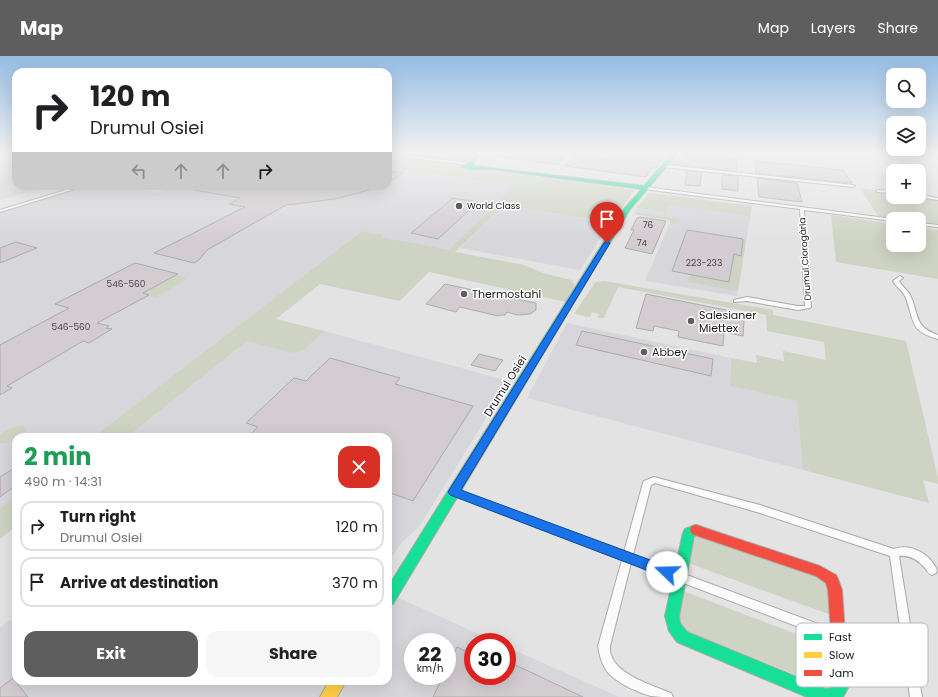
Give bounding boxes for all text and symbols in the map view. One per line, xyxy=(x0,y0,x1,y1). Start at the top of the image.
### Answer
text: Map xyxy=(20,15,63,42)
text: Map xyxy=(758,18,789,38)
text: Layers xyxy=(811,18,855,38)
text: Share xyxy=(877,18,918,38)
map controls xyxy=(886,68,926,252)
button: search xyxy=(886,68,926,108)
text: 120 m xyxy=(90,77,170,116)
icon: right xyxy=(24,84,76,136)
text: Drumul Osiei xyxy=(90,115,204,140)
button: layers xyxy=(886,116,926,156)
icon: left xyxy=(128,160,150,182)
icon: ahead xyxy=(170,160,192,182)
icon: ahead xyxy=(212,160,234,182)
icon: right xyxy=(254,160,276,182)
button: + xyxy=(886,164,926,204)
place label: World Class xyxy=(467,200,521,212)
marker: World Class xyxy=(454,201,464,211)
pin xyxy=(590,202,624,243)
icon: arrive xyxy=(596,208,618,230)
button: − xyxy=(886,212,926,252)
street label: Drumul Ciorogârla xyxy=(796,217,814,301)
house number: 76 xyxy=(643,219,654,231)
house number: 74 xyxy=(637,237,648,249)
house number: 223-233 xyxy=(686,257,722,269)
house number: 546-560 xyxy=(106,278,146,290)
place label: Thermostahl xyxy=(472,286,541,302)
marker: Thermostahl xyxy=(459,289,469,299)
place label: Salesianer Miettex xyxy=(699,307,756,336)
marker: Salesianer Miettex xyxy=(686,316,696,326)
house number: 546-560 xyxy=(51,321,91,333)
place label: Abbey xyxy=(652,344,688,360)
marker: Abbey xyxy=(639,347,649,357)
street label: Drumul Osiei xyxy=(480,352,530,420)
text: 2 min xyxy=(24,440,91,473)
button: close xyxy=(338,446,380,488)
text: 490 m · 14:31 xyxy=(24,472,102,491)
text: Turn right xyxy=(60,506,136,527)
icon: right xyxy=(26,515,48,537)
text: 120 m xyxy=(336,516,378,537)
text: Drumul Osiei xyxy=(60,528,142,547)
position arrow xyxy=(646,551,688,593)
icon: arrive xyxy=(26,571,48,593)
text: Arrive at destination xyxy=(60,572,218,593)
text: 370 m xyxy=(332,572,378,593)
legend xyxy=(796,623,928,687)
text: Fast xyxy=(829,629,852,645)
button: Exit xyxy=(24,631,198,677)
button: Share xyxy=(206,631,380,677)
speed limit sign: 30 xyxy=(464,633,516,685)
text: 22 xyxy=(419,640,441,668)
text: Slow xyxy=(829,647,854,663)
text: km/h xyxy=(417,661,443,676)
text: Jam xyxy=(829,665,854,681)

